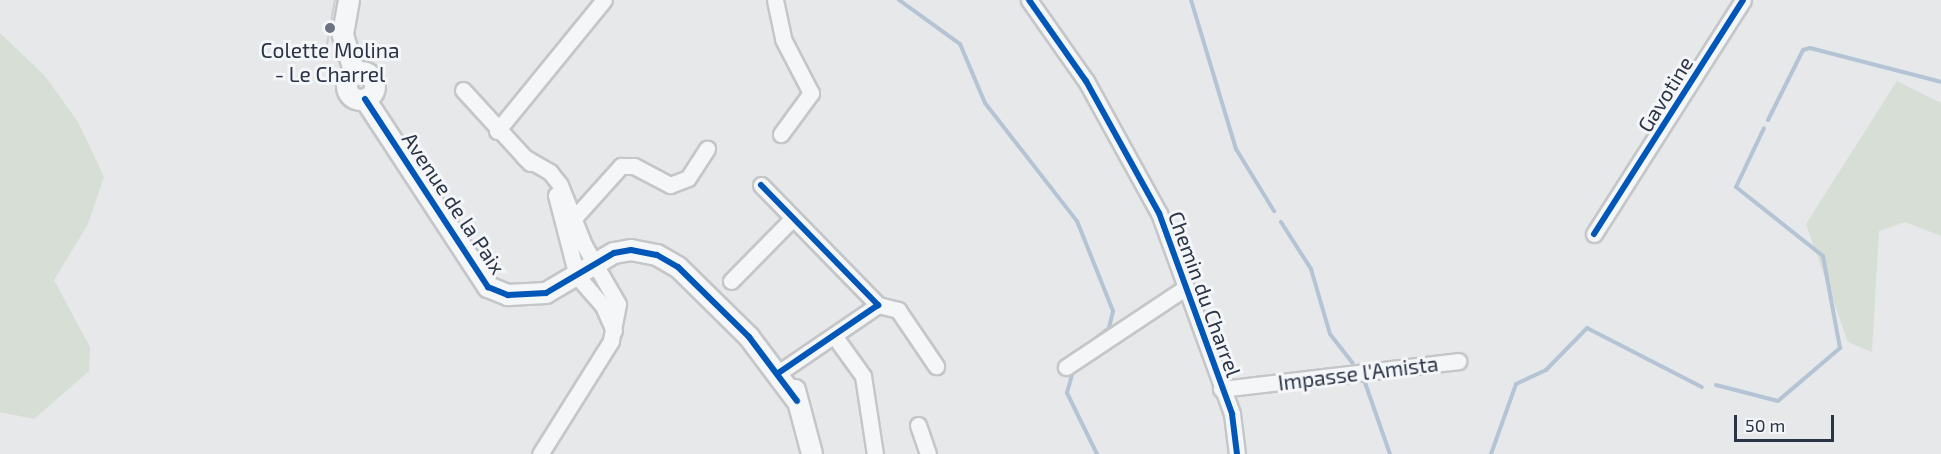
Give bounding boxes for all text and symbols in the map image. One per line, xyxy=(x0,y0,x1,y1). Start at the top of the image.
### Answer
marker: Colette Molina - Le Charrel xyxy=(323,21,337,35)
place label: Colette Molina - Le Charrel xyxy=(261,37,399,87)
street label: Gavotine xyxy=(1632,52,1698,136)
street label: Avenue de la Paix xyxy=(397,127,511,279)
street label: Chemin du Charrel xyxy=(1163,208,1247,380)
street label: Impasse l'Amista xyxy=(1276,351,1440,395)
scale bar xyxy=(1737,403,1838,441)
text: 50 m xyxy=(1745,414,1785,436)

